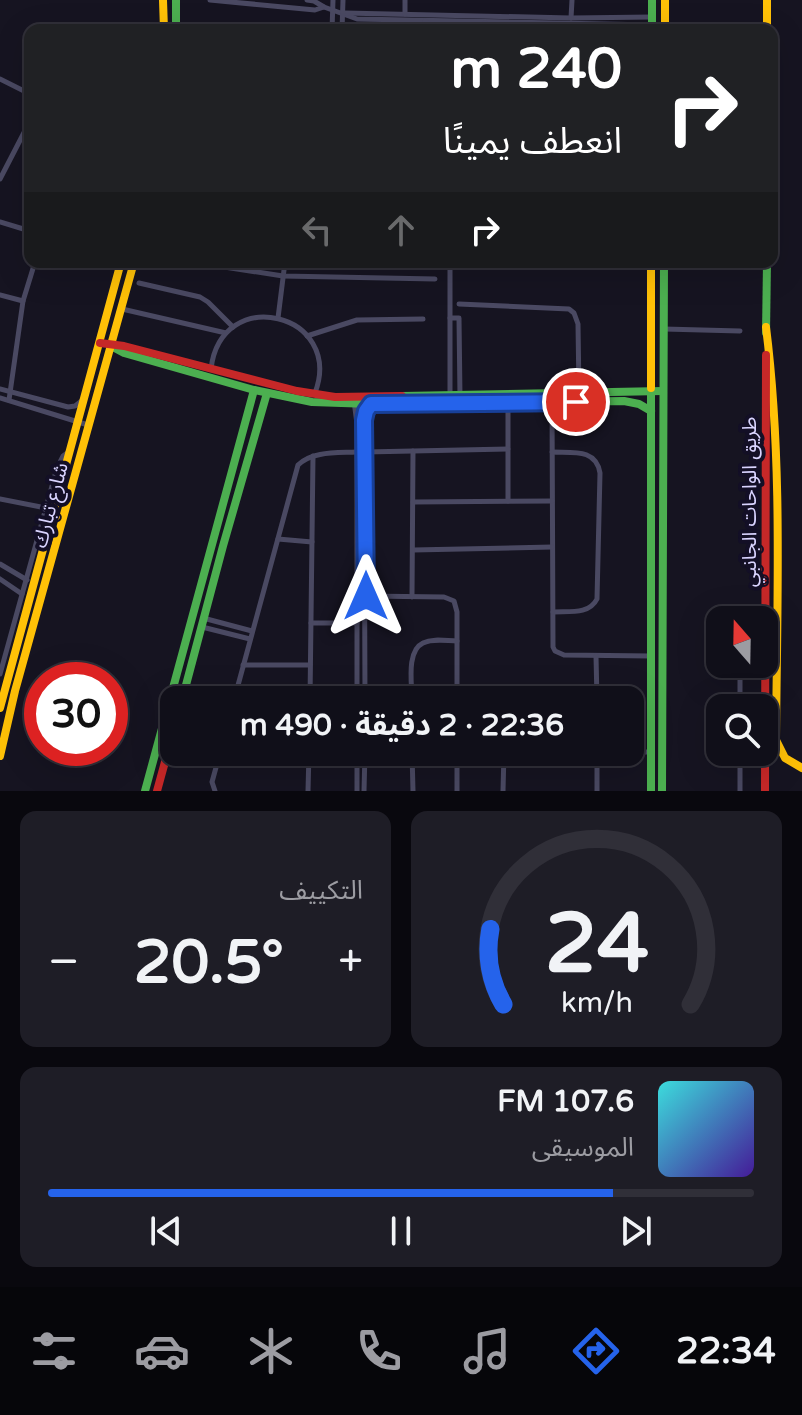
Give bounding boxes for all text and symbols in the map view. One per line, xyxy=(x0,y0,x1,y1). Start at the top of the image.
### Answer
text: 240 m xyxy=(451,36,622,103)
icon: right xyxy=(650,56,754,160)
text: انعطف يمينًا xyxy=(443,120,622,163)
icon: left xyxy=(295,208,339,252)
icon: ahead xyxy=(379,208,423,252)
icon: right xyxy=(463,208,507,252)
pin xyxy=(542,368,610,436)
icon: arrive xyxy=(554,380,598,424)
street label: طريق الواحات الجانبي xyxy=(738,417,765,587)
street label: شارع تبارك xyxy=(28,460,76,551)
position arrow xyxy=(324,554,408,638)
north arrow xyxy=(706,606,778,678)
map controls xyxy=(706,606,778,766)
speed limit sign: 30 xyxy=(24,662,128,766)
button: search xyxy=(706,694,778,766)
text: 22:36 · 2 دقيقة · 490 m xyxy=(240,707,564,744)
text: التكييف xyxy=(279,875,363,906)
text: 24 xyxy=(544,895,649,995)
text: 20.5° xyxy=(134,927,284,999)
text: − xyxy=(48,936,79,989)
text: + xyxy=(338,936,363,989)
text: km/h xyxy=(561,986,632,1020)
text: 107.6 FM xyxy=(497,1083,634,1120)
text: الموسيقى xyxy=(532,1132,634,1163)
icon: previous xyxy=(144,1209,188,1253)
icon: pause xyxy=(379,1209,423,1253)
icon: next xyxy=(614,1209,658,1253)
icon: filters xyxy=(26,1323,82,1379)
icon: car xyxy=(134,1323,190,1379)
icon: climate xyxy=(243,1323,299,1379)
icon: phone xyxy=(351,1323,407,1379)
icon: music xyxy=(459,1323,515,1379)
icon: directions xyxy=(568,1323,624,1379)
text: 22:34 xyxy=(676,1330,776,1373)

